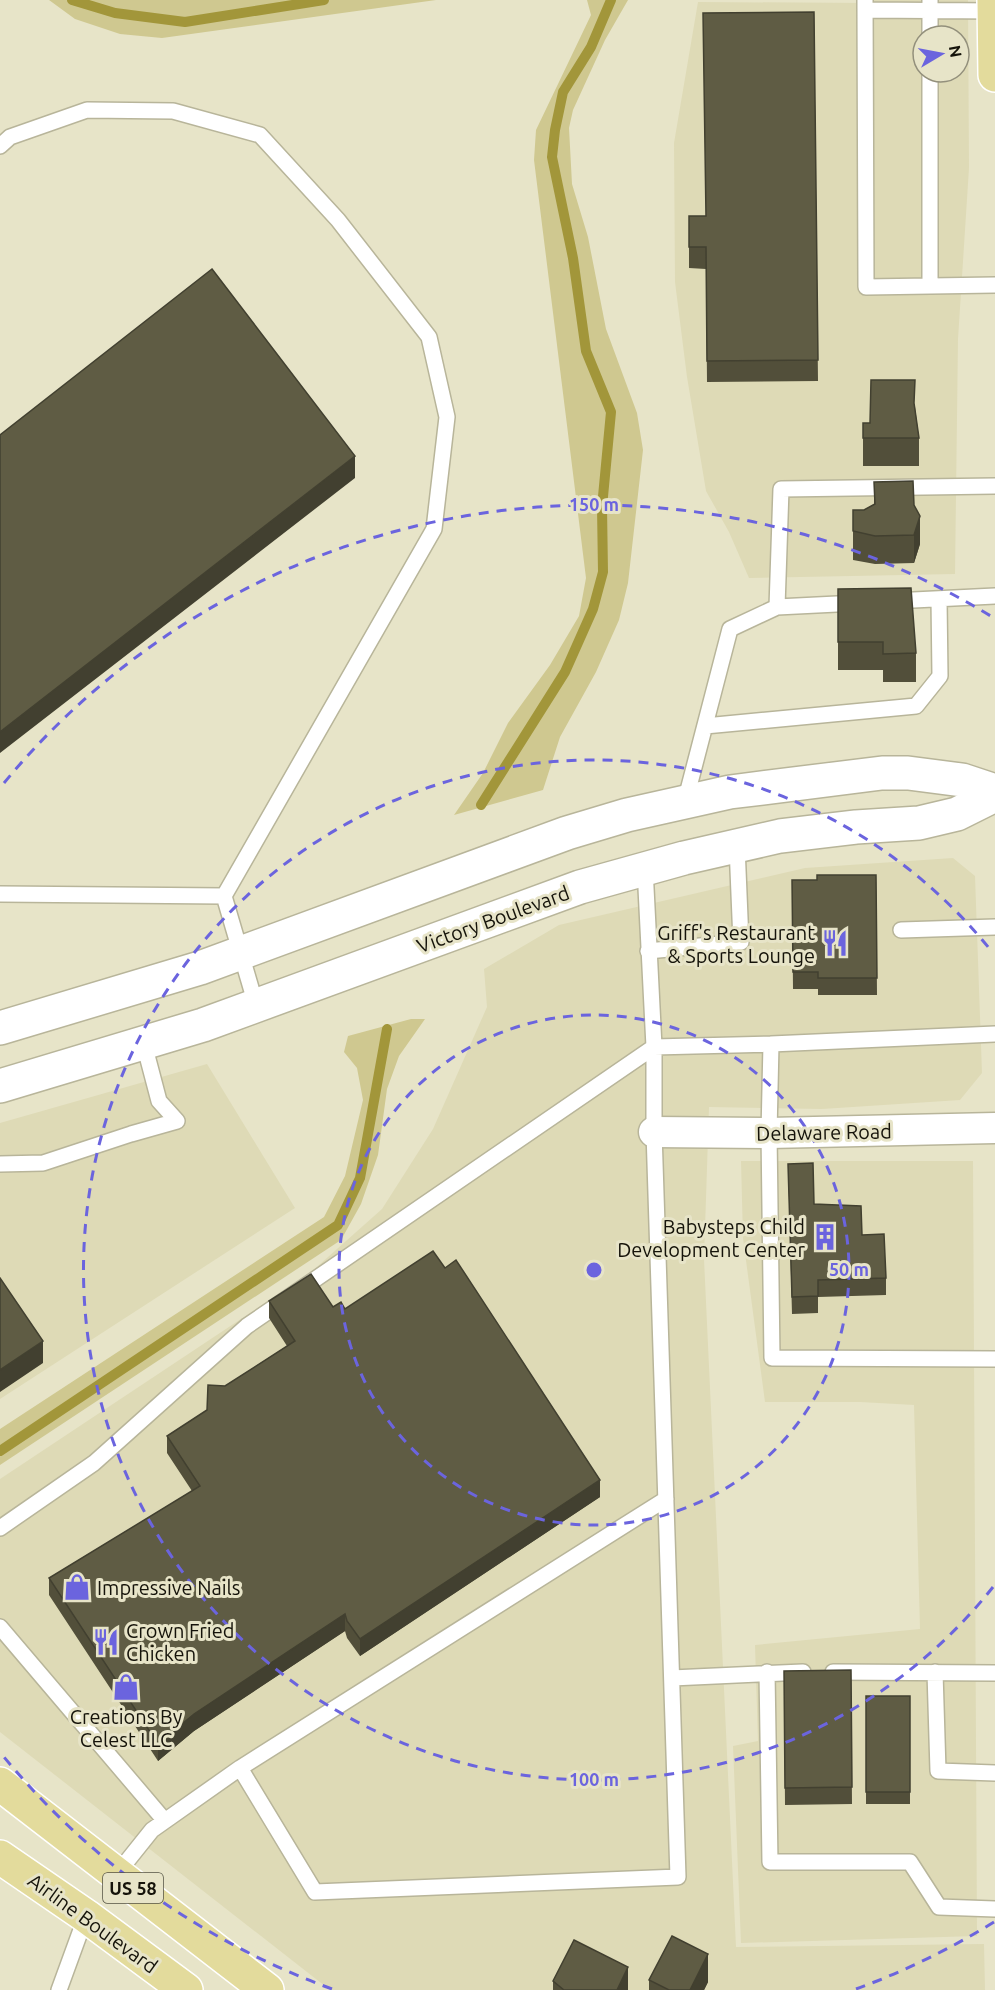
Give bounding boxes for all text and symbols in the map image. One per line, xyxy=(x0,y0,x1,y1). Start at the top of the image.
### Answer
north arrow xyxy=(911,24,971,84)
text: N xyxy=(946,44,966,59)
text: 150 m xyxy=(569,494,619,514)
street label: Victory Boulevard xyxy=(414,881,572,957)
place label: Griff's Restaurant & Sports Lounge xyxy=(657,921,815,967)
restaurant icon: Griff's Restaurant & Sports Lounge xyxy=(820,928,850,958)
street label: Delaware Road xyxy=(756,1119,892,1145)
place label: Babysteps Child Development Center xyxy=(617,1215,805,1261)
building icon: Babysteps Child Development Center xyxy=(810,1222,840,1252)
text: 50 m xyxy=(829,1259,869,1279)
centre of rings xyxy=(584,1260,604,1280)
shop icon: Impressive Nails xyxy=(62,1572,92,1602)
place label: Impressive Nails xyxy=(97,1576,241,1599)
place label: Crown Fried Chicken xyxy=(126,1619,234,1665)
restaurant icon: Crown Fried Chicken xyxy=(91,1627,121,1657)
shop icon: Creations By Celest LLC xyxy=(111,1672,141,1702)
place label: Creations By Celest LLC xyxy=(70,1705,183,1751)
text: 100 m xyxy=(569,1769,619,1789)
street label: Airline Boulevard xyxy=(24,1868,162,1978)
road number: US 58 xyxy=(103,1873,163,1903)

